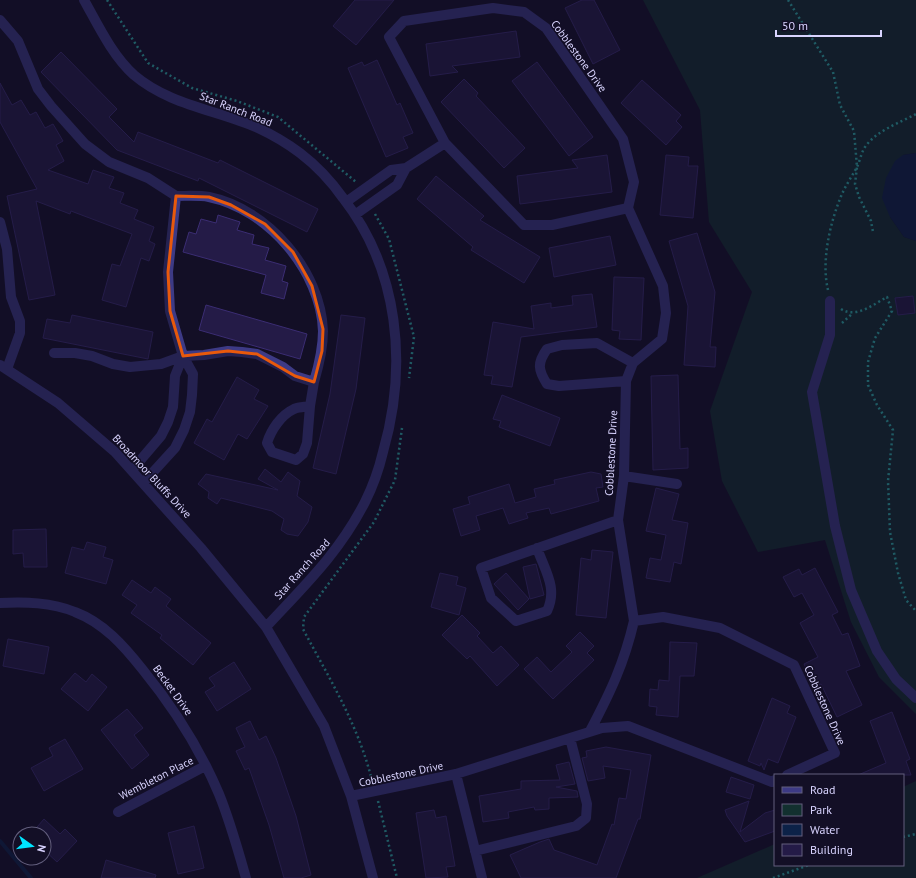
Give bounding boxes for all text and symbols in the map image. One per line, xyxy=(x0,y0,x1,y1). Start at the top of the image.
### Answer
scale bar xyxy=(776,12,881,38)
street label: Cobblestone Drive xyxy=(548,17,610,95)
text: 50 m xyxy=(782,18,808,33)
street label: Star Ranch Road xyxy=(198,89,274,129)
street label: Cobblestone Drive xyxy=(602,409,620,496)
street label: Broadmoor Bluffs Drive xyxy=(109,431,195,521)
street label: Star Ranch Road xyxy=(271,536,333,602)
street label: Becket Drive xyxy=(150,662,196,718)
street label: Cobblestone Drive xyxy=(801,663,849,747)
street label: Wembleton Place xyxy=(117,753,196,803)
street label: Cobblestone Drive xyxy=(358,758,445,790)
legend xyxy=(774,774,904,866)
text: Road xyxy=(810,782,835,797)
text: Park xyxy=(810,802,832,817)
text: Water xyxy=(810,822,840,837)
north arrow xyxy=(12,826,52,866)
text: Building xyxy=(810,842,853,857)
text: N xyxy=(34,843,49,854)

